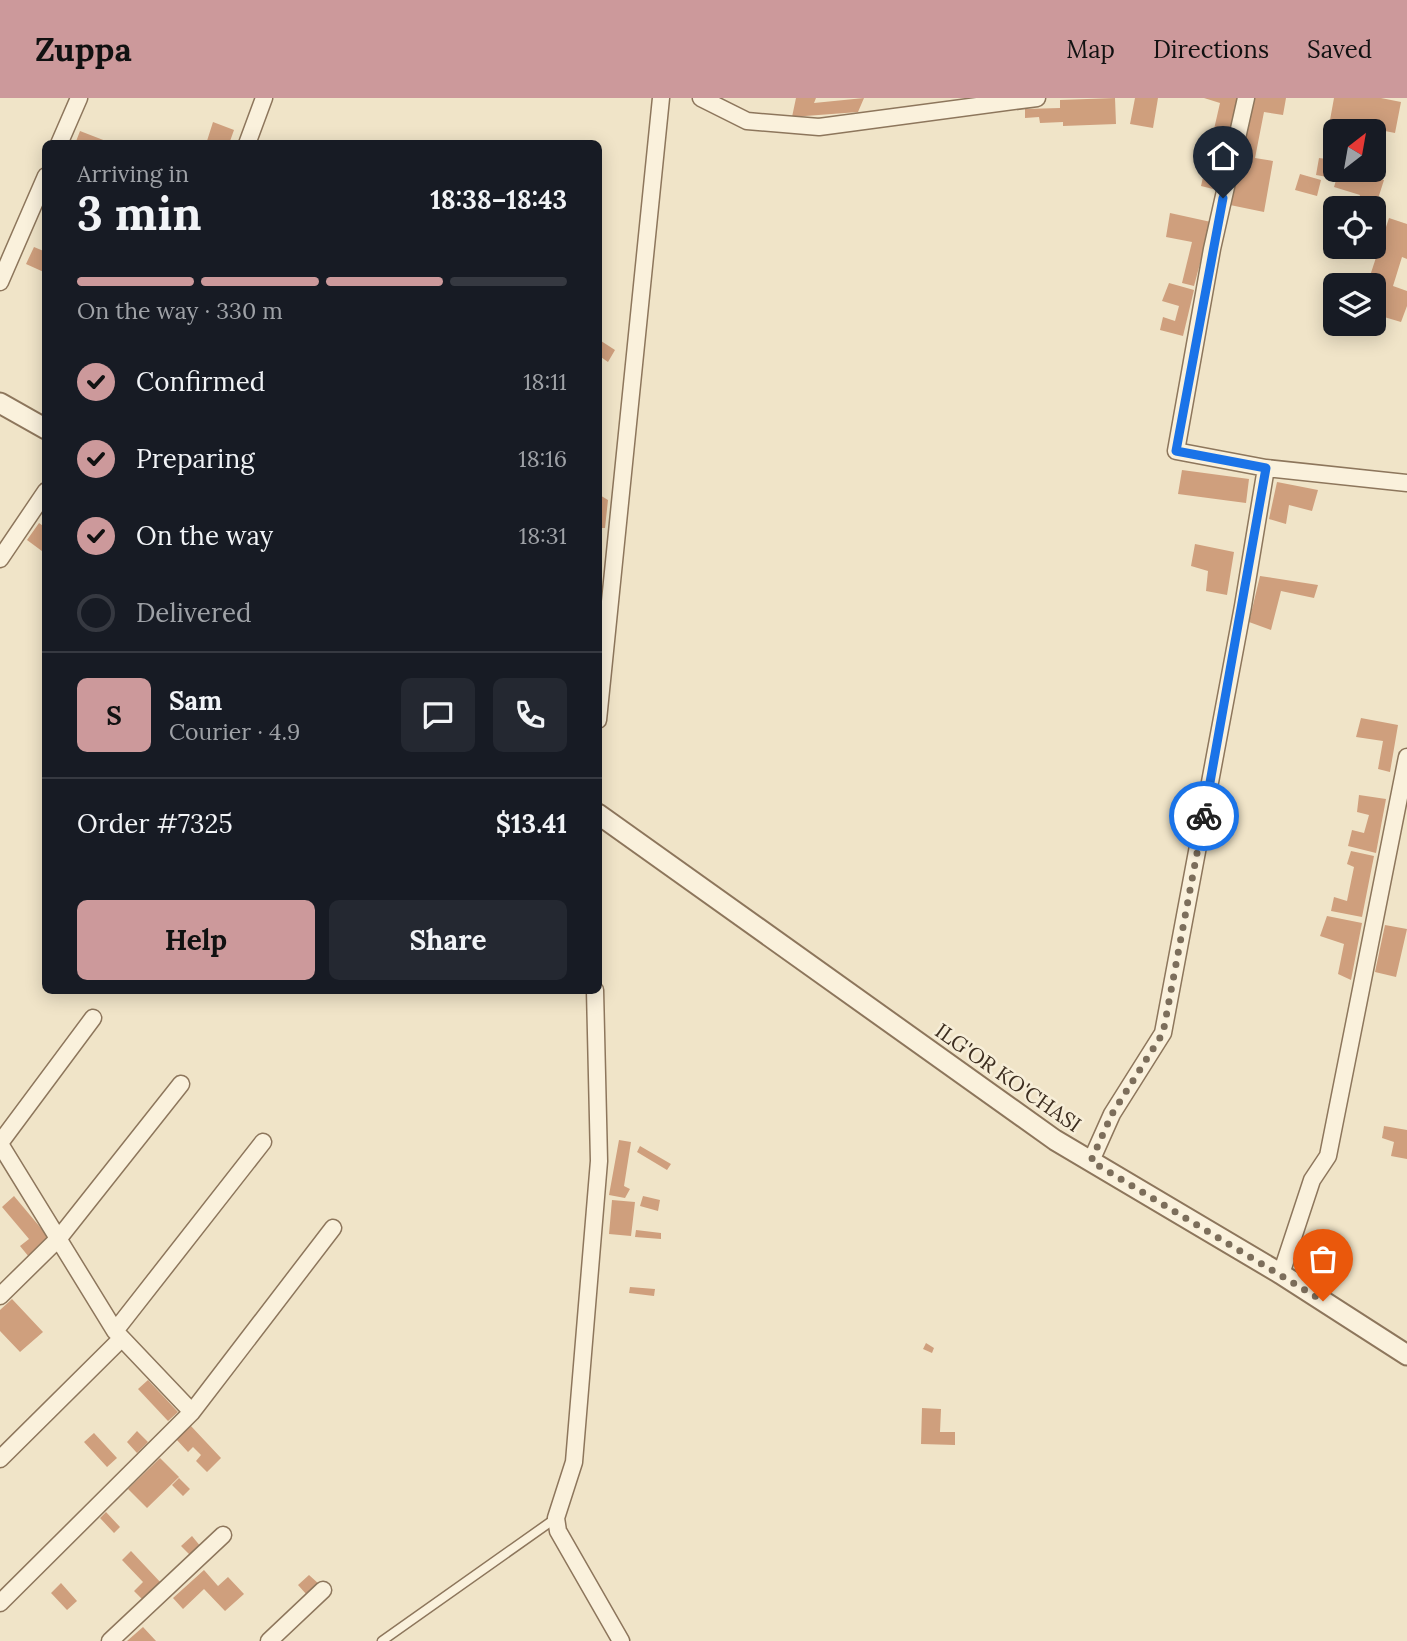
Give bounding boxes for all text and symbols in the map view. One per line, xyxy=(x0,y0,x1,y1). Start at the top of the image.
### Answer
text: Zuppa xyxy=(35,28,132,70)
text: Map xyxy=(1066,34,1115,65)
text: Directions xyxy=(1153,34,1269,65)
text: Saved xyxy=(1307,34,1372,65)
north arrow xyxy=(1323,119,1386,182)
map controls xyxy=(1323,119,1386,336)
pin xyxy=(1193,126,1253,198)
icon: home xyxy=(1204,137,1242,175)
text: Arriving in xyxy=(77,159,189,188)
text: 18:38–18:43 xyxy=(430,183,567,216)
text: 3 min xyxy=(77,184,202,243)
button: locate xyxy=(1323,196,1386,259)
button: layers xyxy=(1323,273,1386,336)
text: On the way · 330 m xyxy=(77,296,283,325)
icon: check xyxy=(77,363,115,401)
text: Confirmed xyxy=(136,365,265,398)
text: 18:11 xyxy=(523,367,567,396)
icon: check xyxy=(77,440,115,478)
text: Preparing xyxy=(136,442,255,475)
text: 18:16 xyxy=(518,444,567,473)
icon: check xyxy=(77,517,115,555)
text: On the way xyxy=(136,519,273,552)
text: 18:31 xyxy=(519,521,567,550)
text: Delivered xyxy=(136,596,252,629)
button: chat xyxy=(401,678,475,752)
button: phone xyxy=(493,678,567,752)
text: Sam xyxy=(169,684,222,717)
text: S xyxy=(106,699,122,732)
text: Courier · 4.9 xyxy=(169,717,300,746)
courier xyxy=(1169,781,1239,851)
icon: bike xyxy=(1185,797,1223,835)
text: Order #7325 xyxy=(77,807,233,840)
text: $13.41 xyxy=(496,807,567,840)
button: Help xyxy=(77,900,315,980)
button: Share xyxy=(329,900,567,980)
street label: ILG'OR KO'CHASI xyxy=(930,1017,1087,1138)
pin xyxy=(1293,1229,1353,1301)
icon: bag xyxy=(1304,1240,1342,1278)

